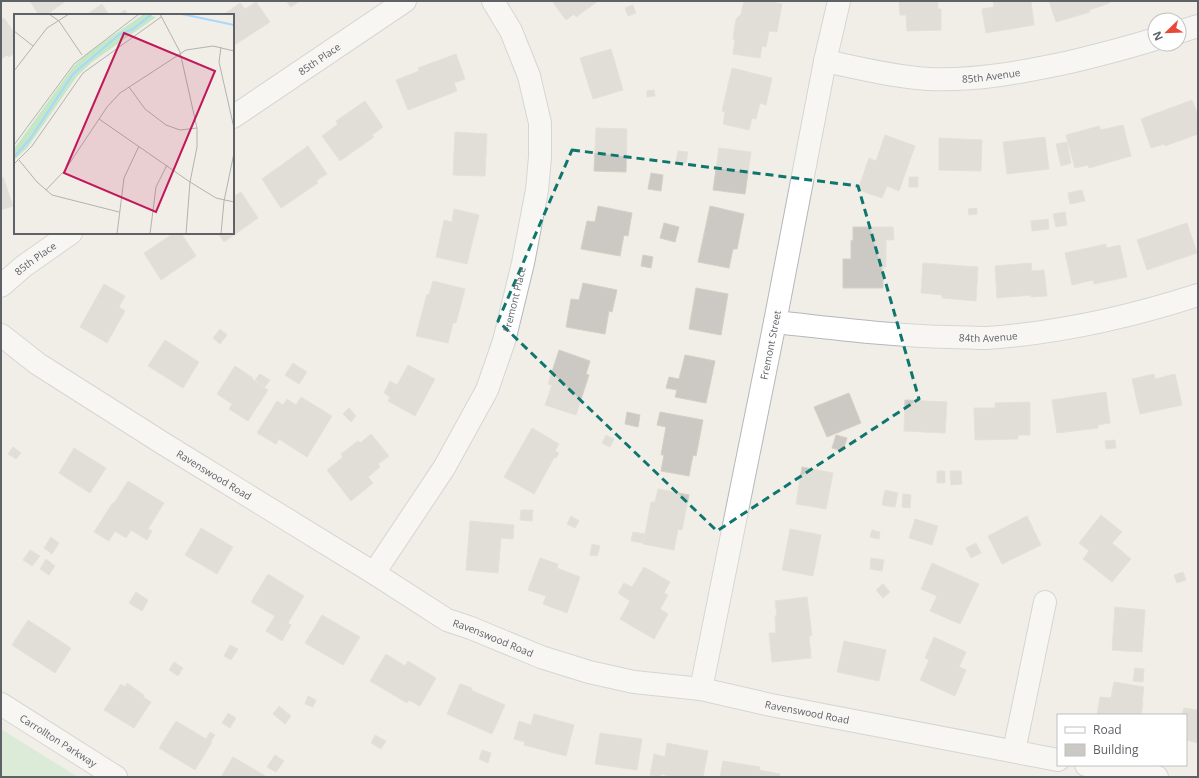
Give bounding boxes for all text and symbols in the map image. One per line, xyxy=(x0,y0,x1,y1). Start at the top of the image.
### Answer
north arrow xyxy=(1147,12,1187,52)
inset map xyxy=(14,14,234,234)
text: N xyxy=(1149,29,1166,43)
street label: 85th Place xyxy=(295,39,343,78)
street label: 85th Avenue xyxy=(962,65,1022,86)
street label: 85th Place xyxy=(11,238,59,278)
street label: Fremont Place xyxy=(499,265,529,334)
street label: Fremont Street xyxy=(757,309,784,381)
street label: 84th Avenue xyxy=(959,328,1019,345)
street label: Ravenswood Road xyxy=(174,446,254,503)
street label: Ravenswood Road xyxy=(451,615,536,660)
street label: Ravenswood Road xyxy=(764,697,851,727)
street label: Carrollton Parkway xyxy=(17,711,100,771)
legend xyxy=(1057,714,1187,766)
text: Road xyxy=(1093,721,1122,738)
text: Building xyxy=(1093,741,1139,758)

